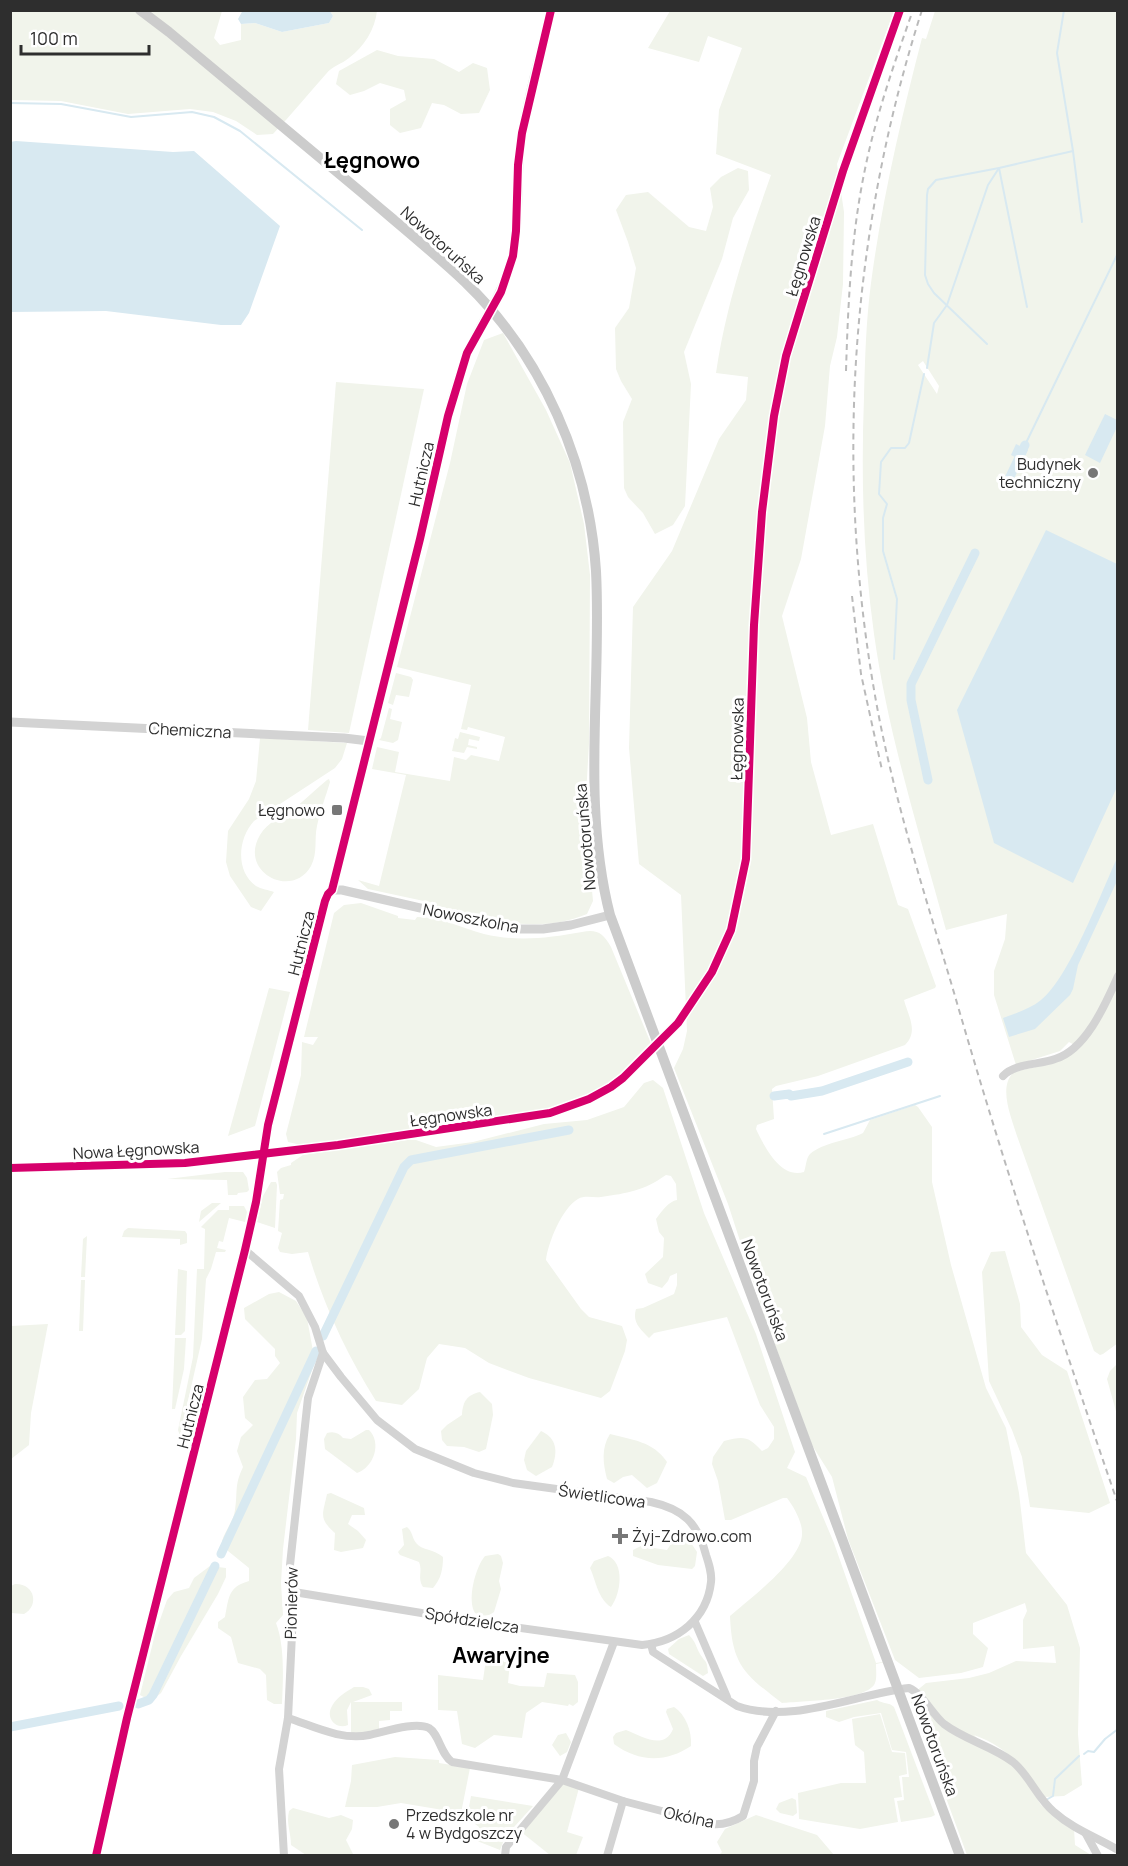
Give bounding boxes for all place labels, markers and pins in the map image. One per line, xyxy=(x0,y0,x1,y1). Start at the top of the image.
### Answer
place label: Budynek techniczny xyxy=(999,453,1082,493)
marker: Budynek techniczny xyxy=(1086,466,1100,480)
place label: Łęgnowo xyxy=(258,799,325,821)
marker: Łęgnowo xyxy=(330,803,344,817)
place label: Żyj-Zdrowo.com xyxy=(632,1525,752,1547)
marker: Żyj-Zdrowo.com xyxy=(613,1529,627,1543)
place label: Przedszkole nr 4 w Bydgoszczy xyxy=(406,1804,523,1844)
marker: Przedszkole nr 4 w Bydgoszczy xyxy=(387,1817,401,1831)

